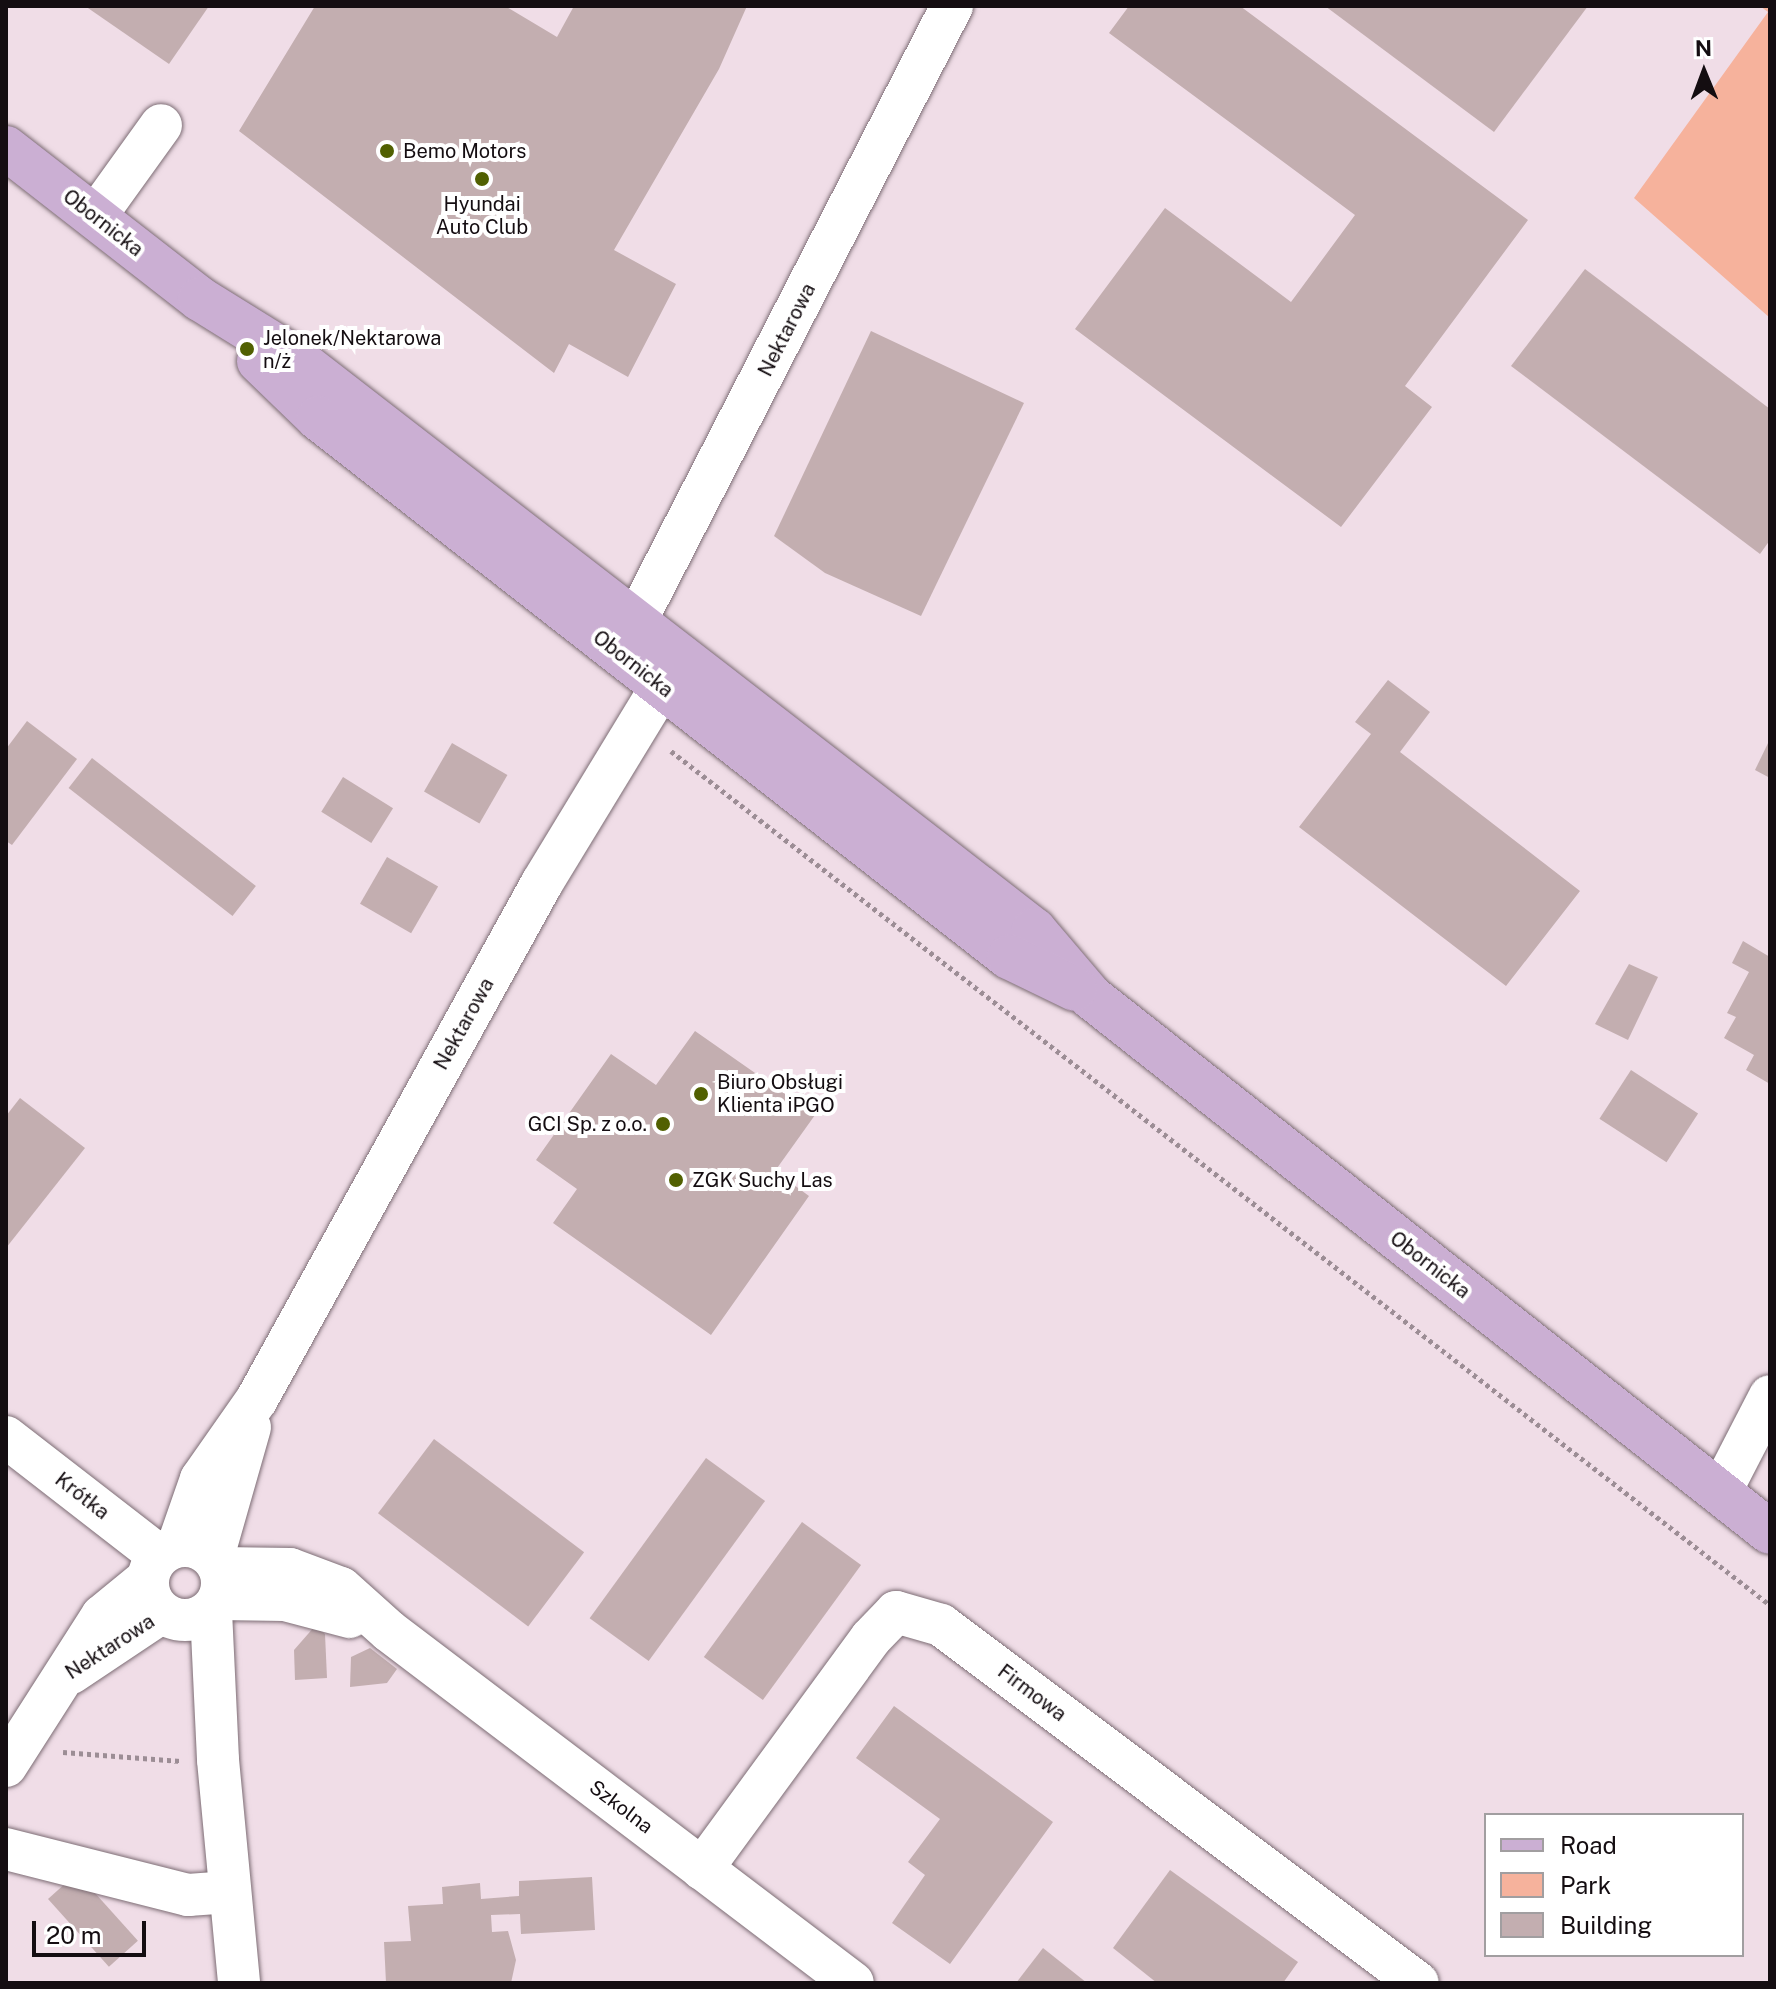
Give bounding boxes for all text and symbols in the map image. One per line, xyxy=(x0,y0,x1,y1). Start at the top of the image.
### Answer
north arrow xyxy=(1664,32,1744,112)
text: N xyxy=(1695,35,1712,61)
place label: Bemo Motors xyxy=(403,139,526,163)
marker: Bemo Motors xyxy=(378,142,396,160)
marker: Hyundai Auto Club xyxy=(473,170,491,188)
street label: Obornicka xyxy=(58,184,148,262)
place label: Hyundai Auto Club xyxy=(436,192,528,239)
street label: Nektarowa xyxy=(753,279,821,381)
place label: Jelonek/Nektarowa n/ż xyxy=(263,326,441,373)
marker: Jelonek/Nektarowa n/ż xyxy=(238,340,256,358)
street label: Obornicka xyxy=(588,625,678,703)
street label: Nektarowa xyxy=(429,974,499,1074)
place label: Biuro Obsługi Klienta iPGO xyxy=(717,1070,843,1117)
marker: Biuro Obsługi Klienta iPGO xyxy=(692,1085,710,1103)
place label: GCI Sp. z o.o. xyxy=(527,1112,647,1136)
marker: GCI Sp. z o.o. xyxy=(654,1115,672,1133)
place label: ZGK Suchy Las xyxy=(692,1168,833,1192)
marker: ZGK Suchy Las xyxy=(667,1171,685,1189)
street label: Obornicka xyxy=(1385,1226,1475,1304)
street label: Krótka xyxy=(50,1467,114,1525)
street label: Nektarowa xyxy=(61,1609,159,1685)
street label: Firmowa xyxy=(993,1659,1071,1727)
street label: Szkolna xyxy=(584,1775,658,1839)
legend xyxy=(1484,1813,1744,1957)
text: Road xyxy=(1560,1831,1617,1859)
text: Park xyxy=(1560,1871,1611,1899)
scale bar xyxy=(36,1905,150,1955)
text: Building xyxy=(1560,1911,1652,1939)
text: 20 m xyxy=(46,1921,102,1949)

